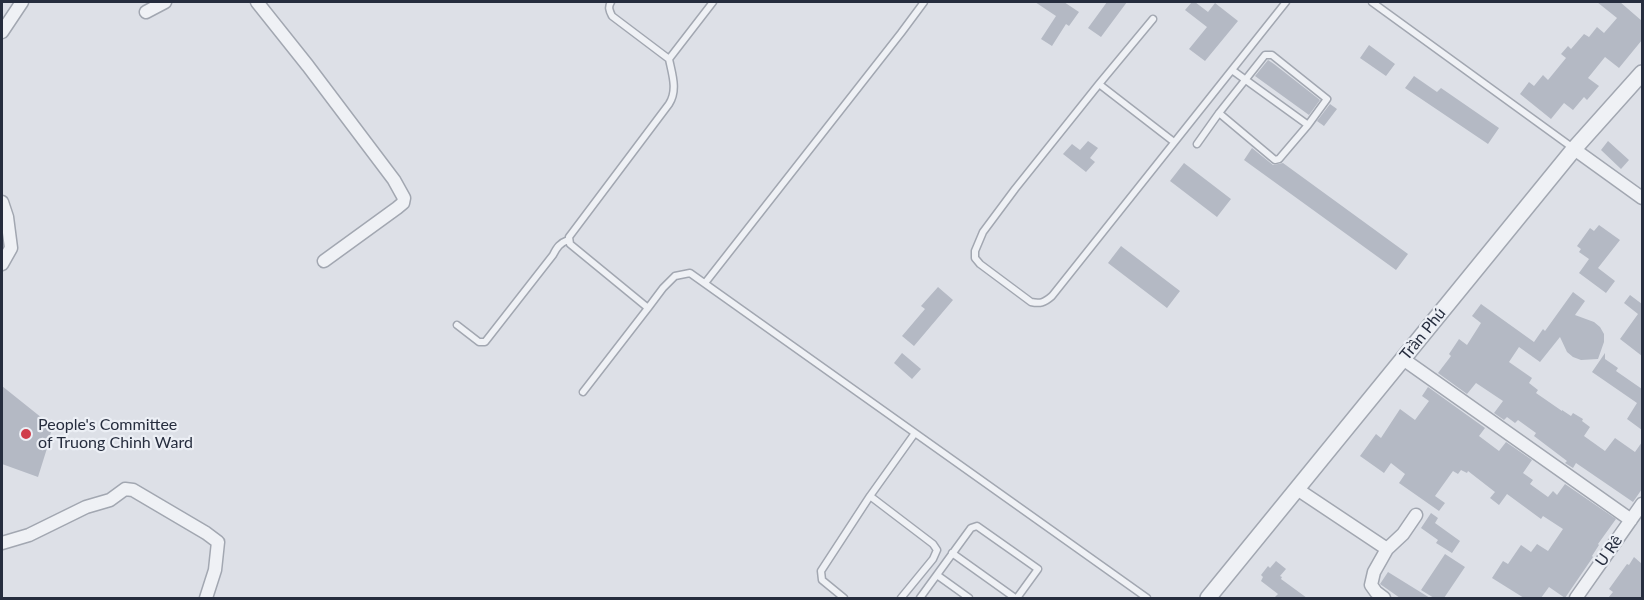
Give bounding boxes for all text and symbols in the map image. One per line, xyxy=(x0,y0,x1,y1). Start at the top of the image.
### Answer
street label: Trần Phú xyxy=(1396,304,1450,364)
place label: People's Committee of Truong Chinh Ward xyxy=(38,415,193,453)
marker: People's Committee of Truong Chinh Ward xyxy=(19,427,33,441)
street label: U Rê xyxy=(1591,532,1627,570)

